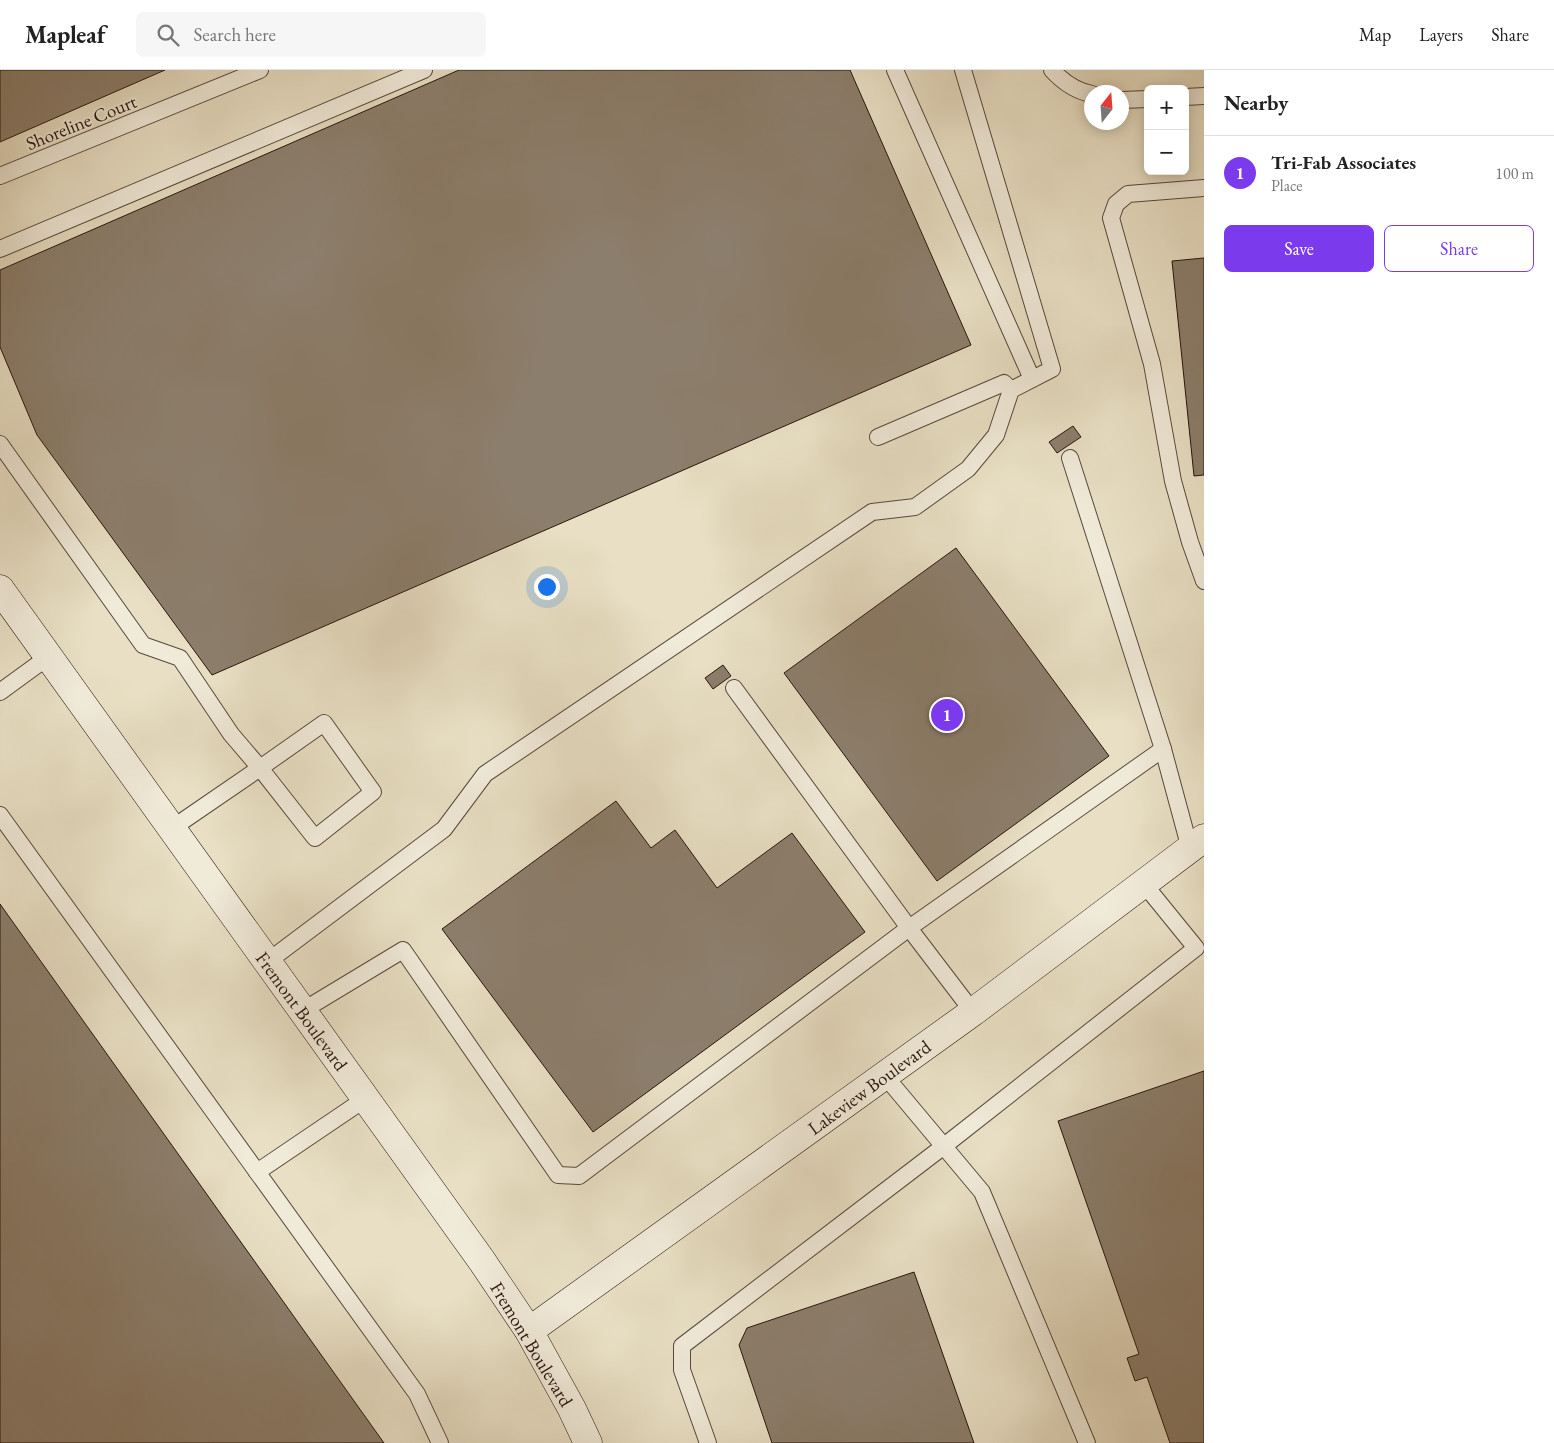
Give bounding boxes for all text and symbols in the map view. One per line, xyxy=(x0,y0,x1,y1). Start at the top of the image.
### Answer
search box xyxy=(136,12,486,57)
text: Mapleaf xyxy=(25,19,106,50)
icon: search xyxy=(154,21,182,49)
text: Search here xyxy=(194,22,276,47)
text: Map xyxy=(1359,23,1391,46)
text: Layers xyxy=(1419,23,1463,46)
text: Share xyxy=(1491,23,1529,46)
north arrow xyxy=(1084,85,1129,130)
map controls xyxy=(1144,85,1189,175)
button: + xyxy=(1144,85,1189,130)
street label: Shoreline Court xyxy=(22,89,140,156)
text: Nearby xyxy=(1224,89,1288,116)
button: − xyxy=(1144,130,1189,175)
text: Tri-Fab Associates xyxy=(1271,150,1416,175)
text: 1 xyxy=(1236,163,1244,184)
text: 100 m xyxy=(1495,163,1534,184)
text: Place xyxy=(1271,175,1303,196)
button: Save xyxy=(1224,225,1374,272)
button: Share xyxy=(1384,225,1534,272)
your location xyxy=(534,574,560,600)
pin: 1 xyxy=(931,696,963,734)
street label: Fremont Boulevard xyxy=(250,947,354,1076)
street label: Lakeview Boulevard xyxy=(803,1034,936,1141)
street label: Fremont Boulevard xyxy=(484,1277,579,1412)

